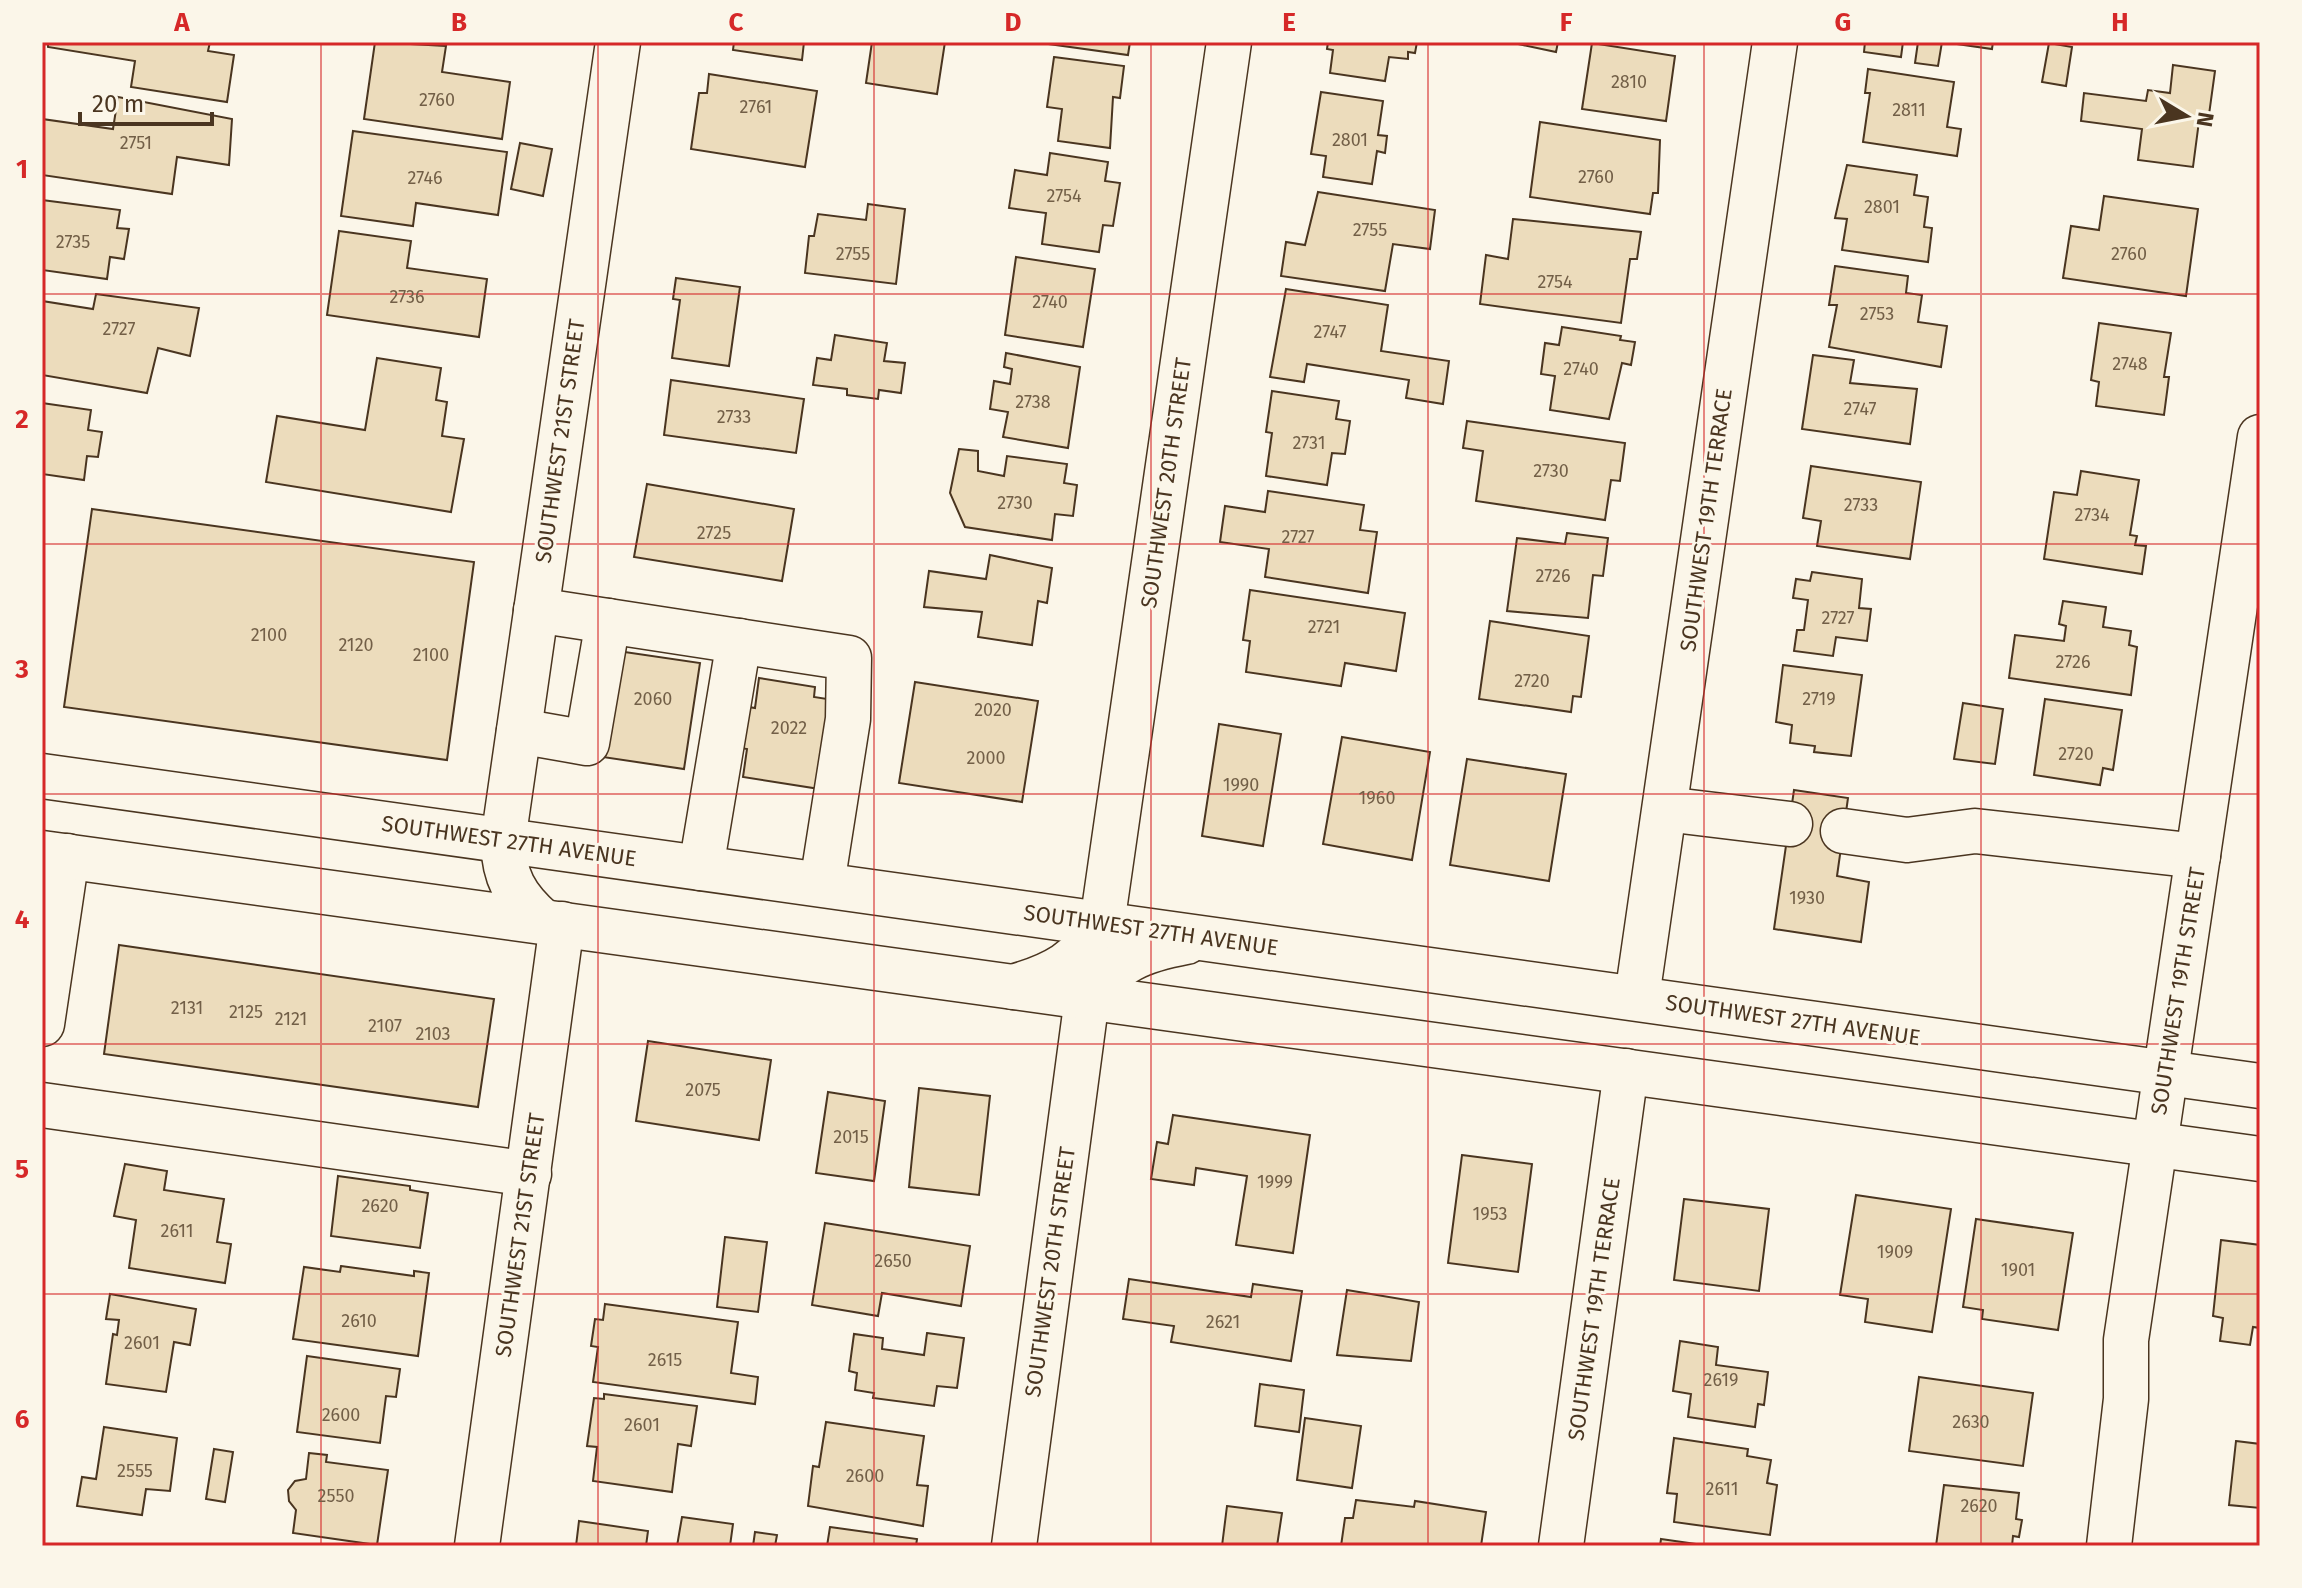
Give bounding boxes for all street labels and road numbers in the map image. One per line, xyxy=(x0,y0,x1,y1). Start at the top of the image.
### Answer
street label: SOUTHWEST 21ST STREET xyxy=(529,317,591,565)
street label: SOUTHWEST 20TH STREET xyxy=(1135,356,1197,610)
street label: SOUTHWEST 19TH TERRACE xyxy=(1674,387,1738,653)
street label: SOUTHWEST 27TH AVENUE xyxy=(380,810,638,872)
street label: SOUTHWEST 19TH STREET xyxy=(2145,865,2211,1117)
street label: SOUTHWEST 27TH AVENUE xyxy=(1022,899,1280,961)
street label: SOUTHWEST 27TH AVENUE xyxy=(1664,989,1922,1051)
street label: SOUTHWEST 21ST STREET xyxy=(489,1111,551,1359)
street label: SOUTHWEST 20TH STREET xyxy=(1019,1145,1081,1399)
street label: SOUTHWEST 19TH TERRACE xyxy=(1562,1176,1626,1442)

